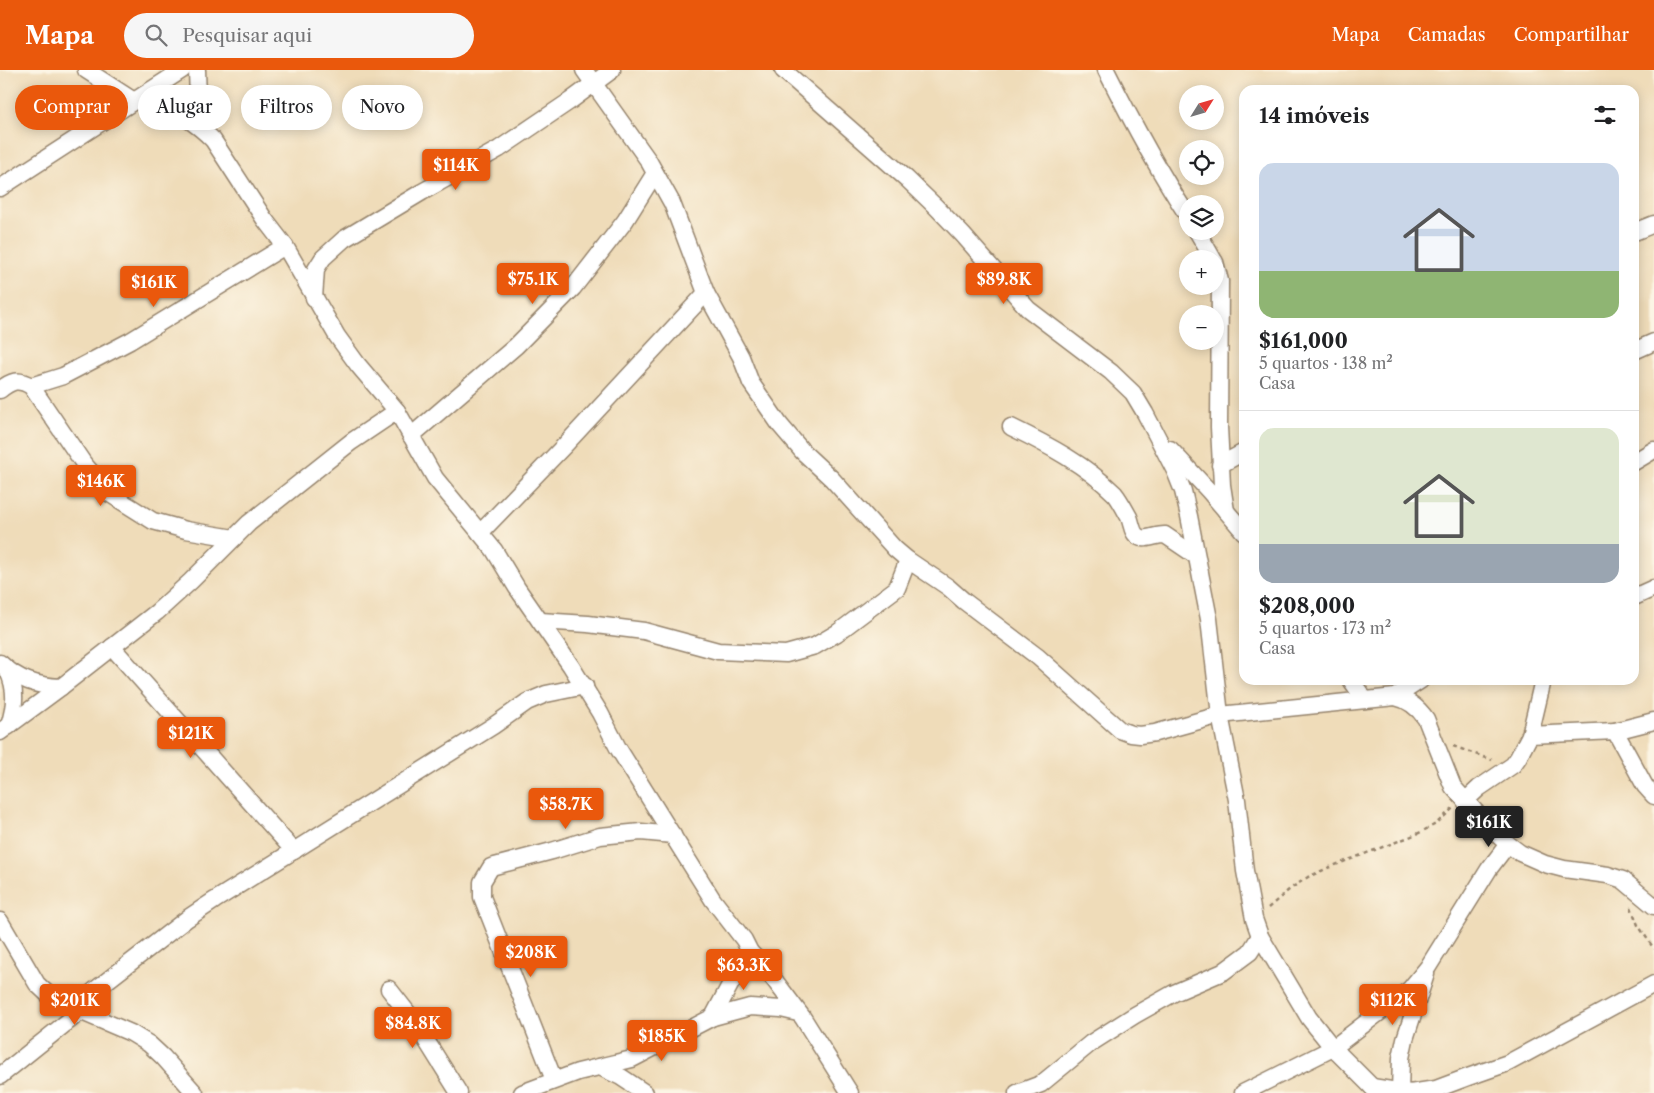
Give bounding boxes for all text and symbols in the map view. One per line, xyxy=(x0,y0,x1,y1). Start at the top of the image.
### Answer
search box xyxy=(124,13,474,58)
text: Mapa xyxy=(25,21,94,50)
icon: search xyxy=(142,21,170,49)
text: Pesquisar aqui xyxy=(182,24,312,47)
text: Mapa xyxy=(1332,24,1380,46)
text: Camadas xyxy=(1408,24,1486,46)
text: Compartilhar xyxy=(1514,24,1629,46)
chip: Comprar xyxy=(15,85,128,130)
chip: Alugar xyxy=(138,85,231,130)
chip: Filtros xyxy=(241,85,332,130)
chip: Novo xyxy=(342,85,423,130)
north arrow xyxy=(1179,85,1224,130)
map controls xyxy=(1179,85,1224,350)
icon: filters xyxy=(1591,101,1619,129)
text: 14 imóveis xyxy=(1259,103,1370,128)
button: locate xyxy=(1179,140,1224,185)
pin: $114K xyxy=(421,148,491,191)
text: $114K xyxy=(433,155,479,175)
button: layers xyxy=(1179,195,1224,240)
icon: home xyxy=(1394,195,1484,285)
button: + xyxy=(1179,250,1224,295)
pin: $75.1K xyxy=(492,262,574,305)
pin: $89.8K xyxy=(963,262,1045,305)
pin: $161K xyxy=(119,266,189,308)
text: $75.1K xyxy=(508,269,558,289)
text: $89.8K xyxy=(977,269,1031,289)
text: $161K xyxy=(131,272,177,292)
button: − xyxy=(1179,305,1224,350)
text: $161,000 xyxy=(1259,328,1348,353)
text: 5 quartos · 138 m² xyxy=(1259,353,1393,373)
text: Casa xyxy=(1259,373,1295,393)
icon: home xyxy=(1394,461,1484,551)
pin: $146K xyxy=(66,464,136,507)
text: $146K xyxy=(77,471,125,491)
text: $208,000 xyxy=(1259,593,1355,618)
text: 5 quartos · 173 m² xyxy=(1259,618,1391,638)
text: Casa xyxy=(1259,638,1295,658)
pin: $121K xyxy=(156,716,226,759)
text: $121K xyxy=(168,723,214,743)
pin: $58.7K xyxy=(525,788,607,830)
text: $58.7K xyxy=(540,794,592,814)
pin: $161K xyxy=(1454,806,1524,848)
text: $161K xyxy=(1466,812,1512,832)
pin: $208K xyxy=(496,936,566,978)
text: $208K xyxy=(505,942,557,962)
pin: $63.3K xyxy=(703,948,785,991)
text: $63.3K xyxy=(717,955,771,975)
pin: $201K xyxy=(40,984,110,1026)
pin: $112K xyxy=(1358,984,1428,1026)
text: $201K xyxy=(51,990,99,1010)
text: $112K xyxy=(1370,990,1416,1010)
pin: $84.8K xyxy=(372,1006,454,1049)
text: $84.8K xyxy=(385,1013,441,1033)
pin: $185K xyxy=(627,1020,697,1062)
text: $185K xyxy=(638,1026,686,1046)

